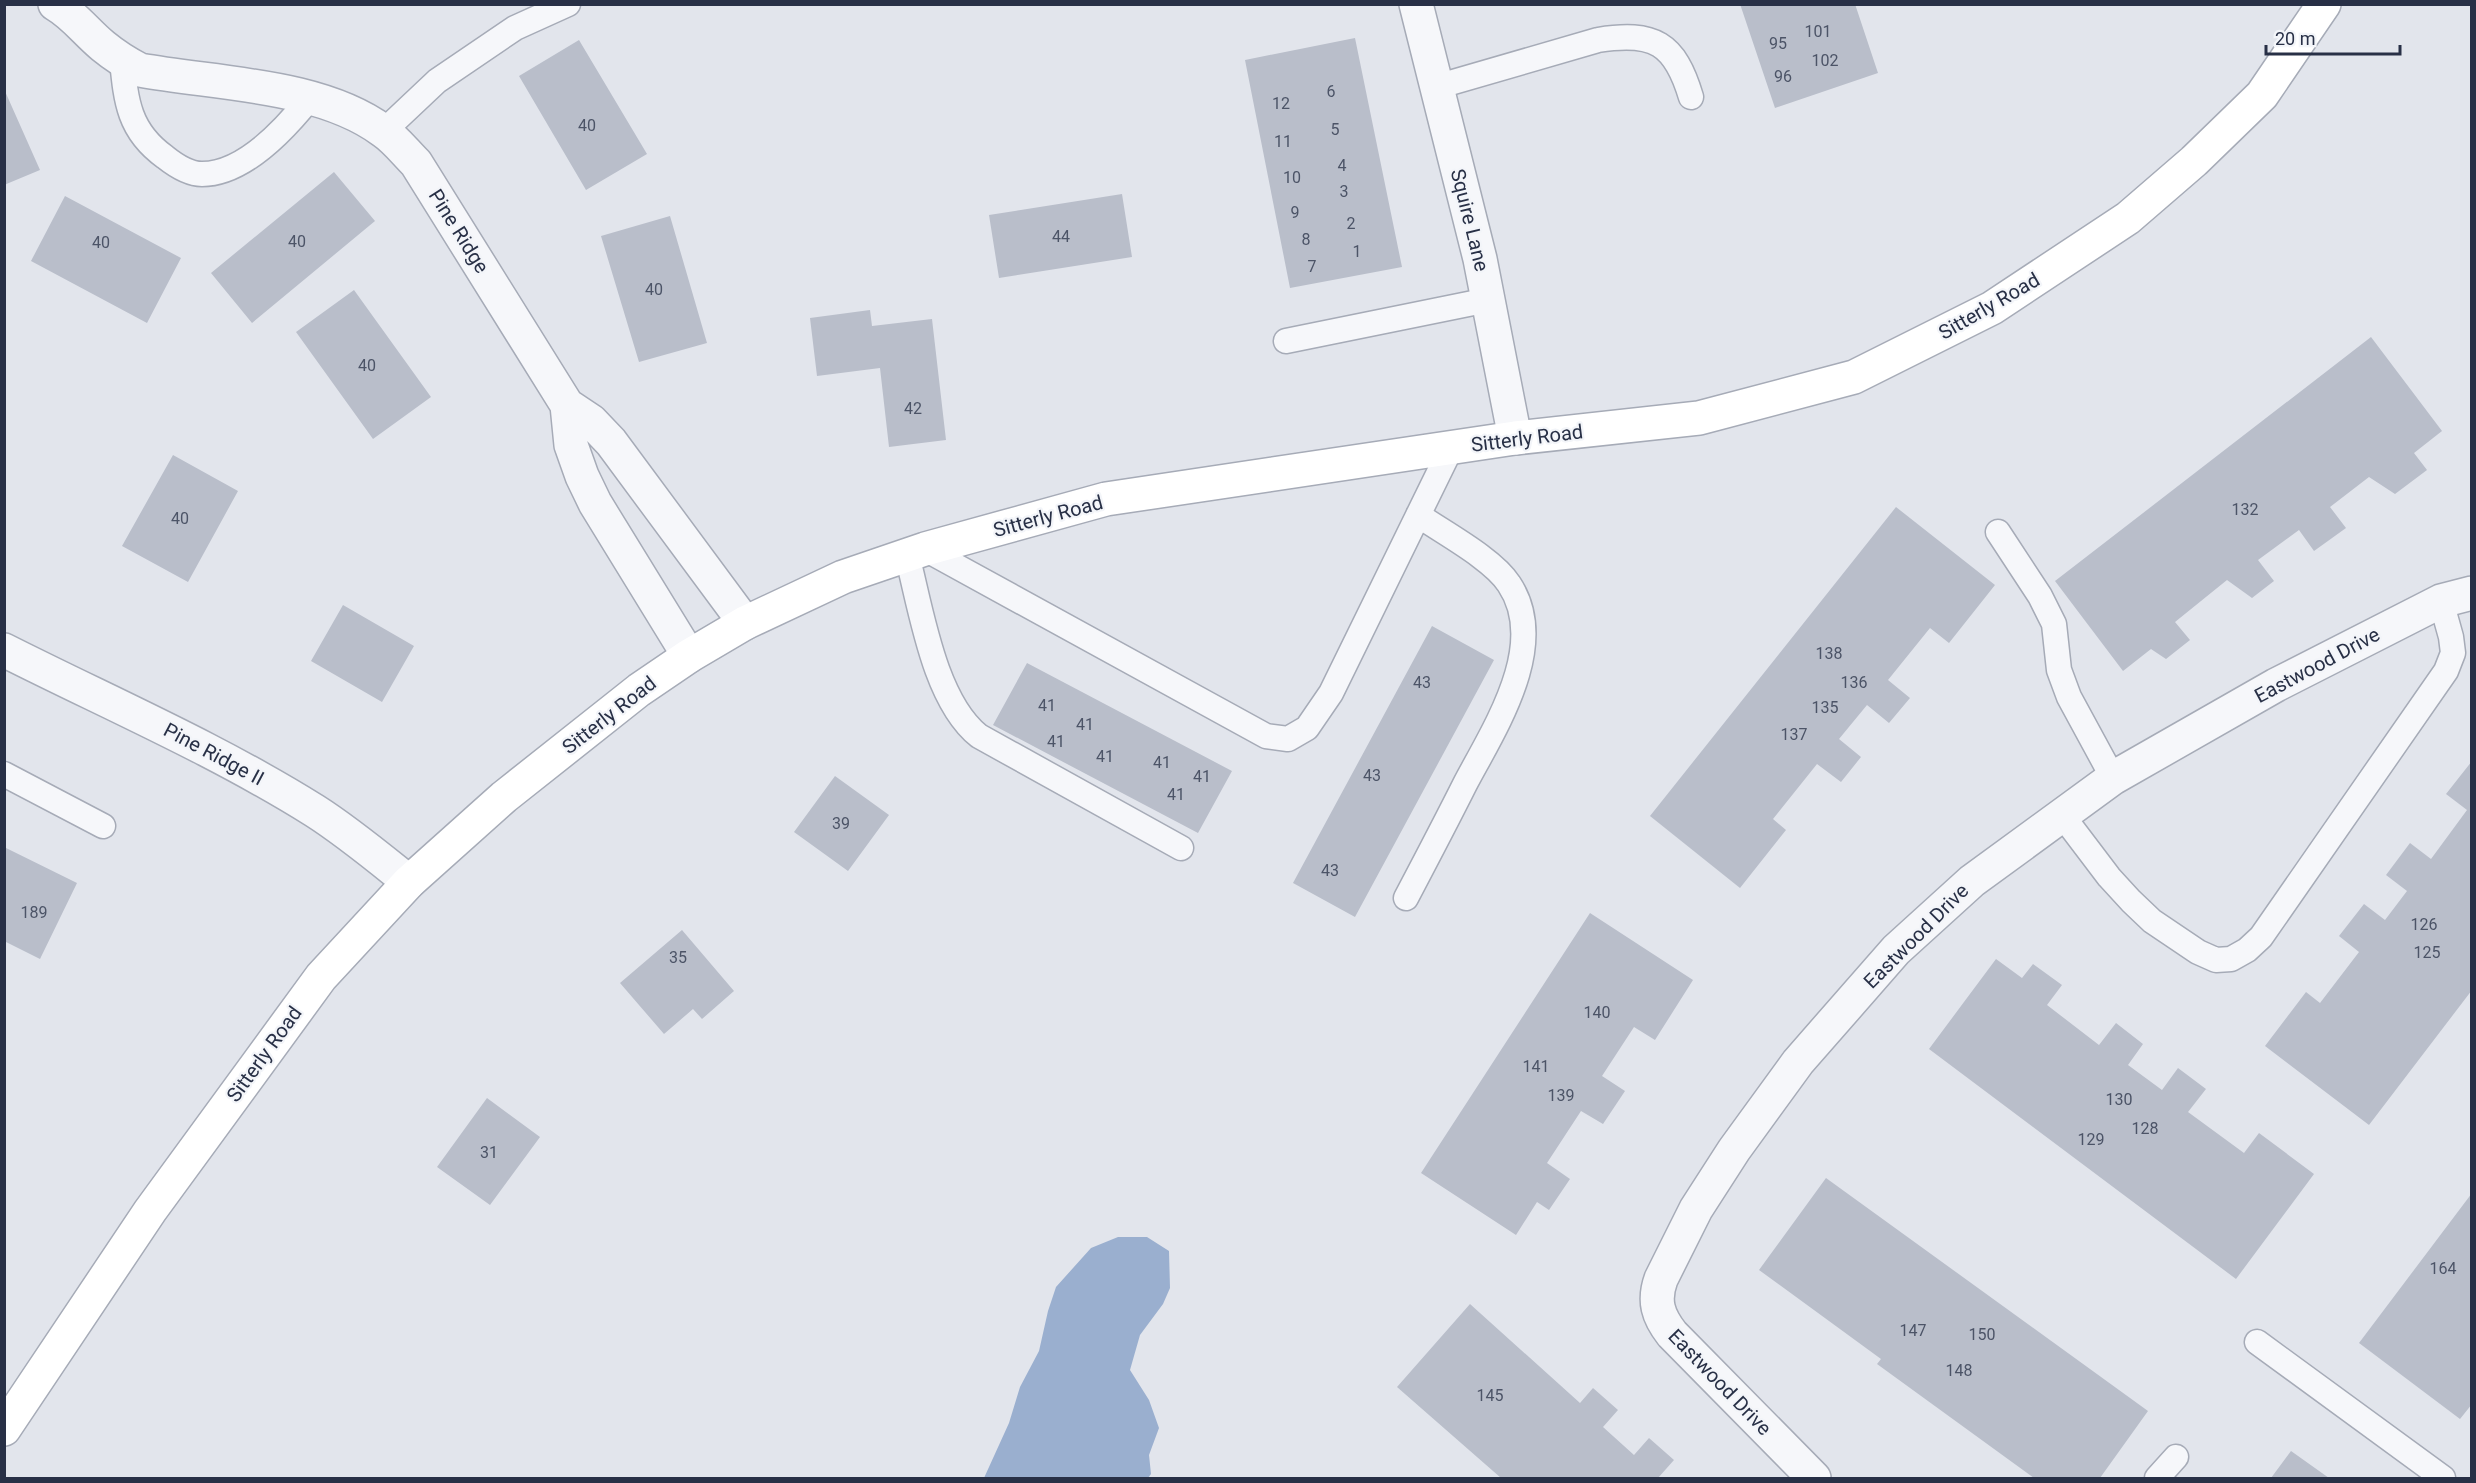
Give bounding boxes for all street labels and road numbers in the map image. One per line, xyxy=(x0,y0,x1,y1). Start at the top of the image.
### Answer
street label: Squire Lane xyxy=(1446,166,1494,274)
street label: Pine Ridge xyxy=(424,185,494,277)
street label: Sitterly Road xyxy=(1934,268,2044,344)
street label: Sitterly Road xyxy=(1470,419,1584,457)
street label: Sitterly Road xyxy=(991,490,1105,542)
street label: Eastwood Drive xyxy=(2250,622,2384,708)
street label: Sitterly Road xyxy=(557,671,661,759)
street label: Pine Ridge II xyxy=(160,718,268,790)
street label: Eastwood Drive xyxy=(1859,879,1973,993)
street label: Sitterly Road xyxy=(221,1001,307,1107)
street label: Eastwood Drive xyxy=(1663,1324,1777,1440)

